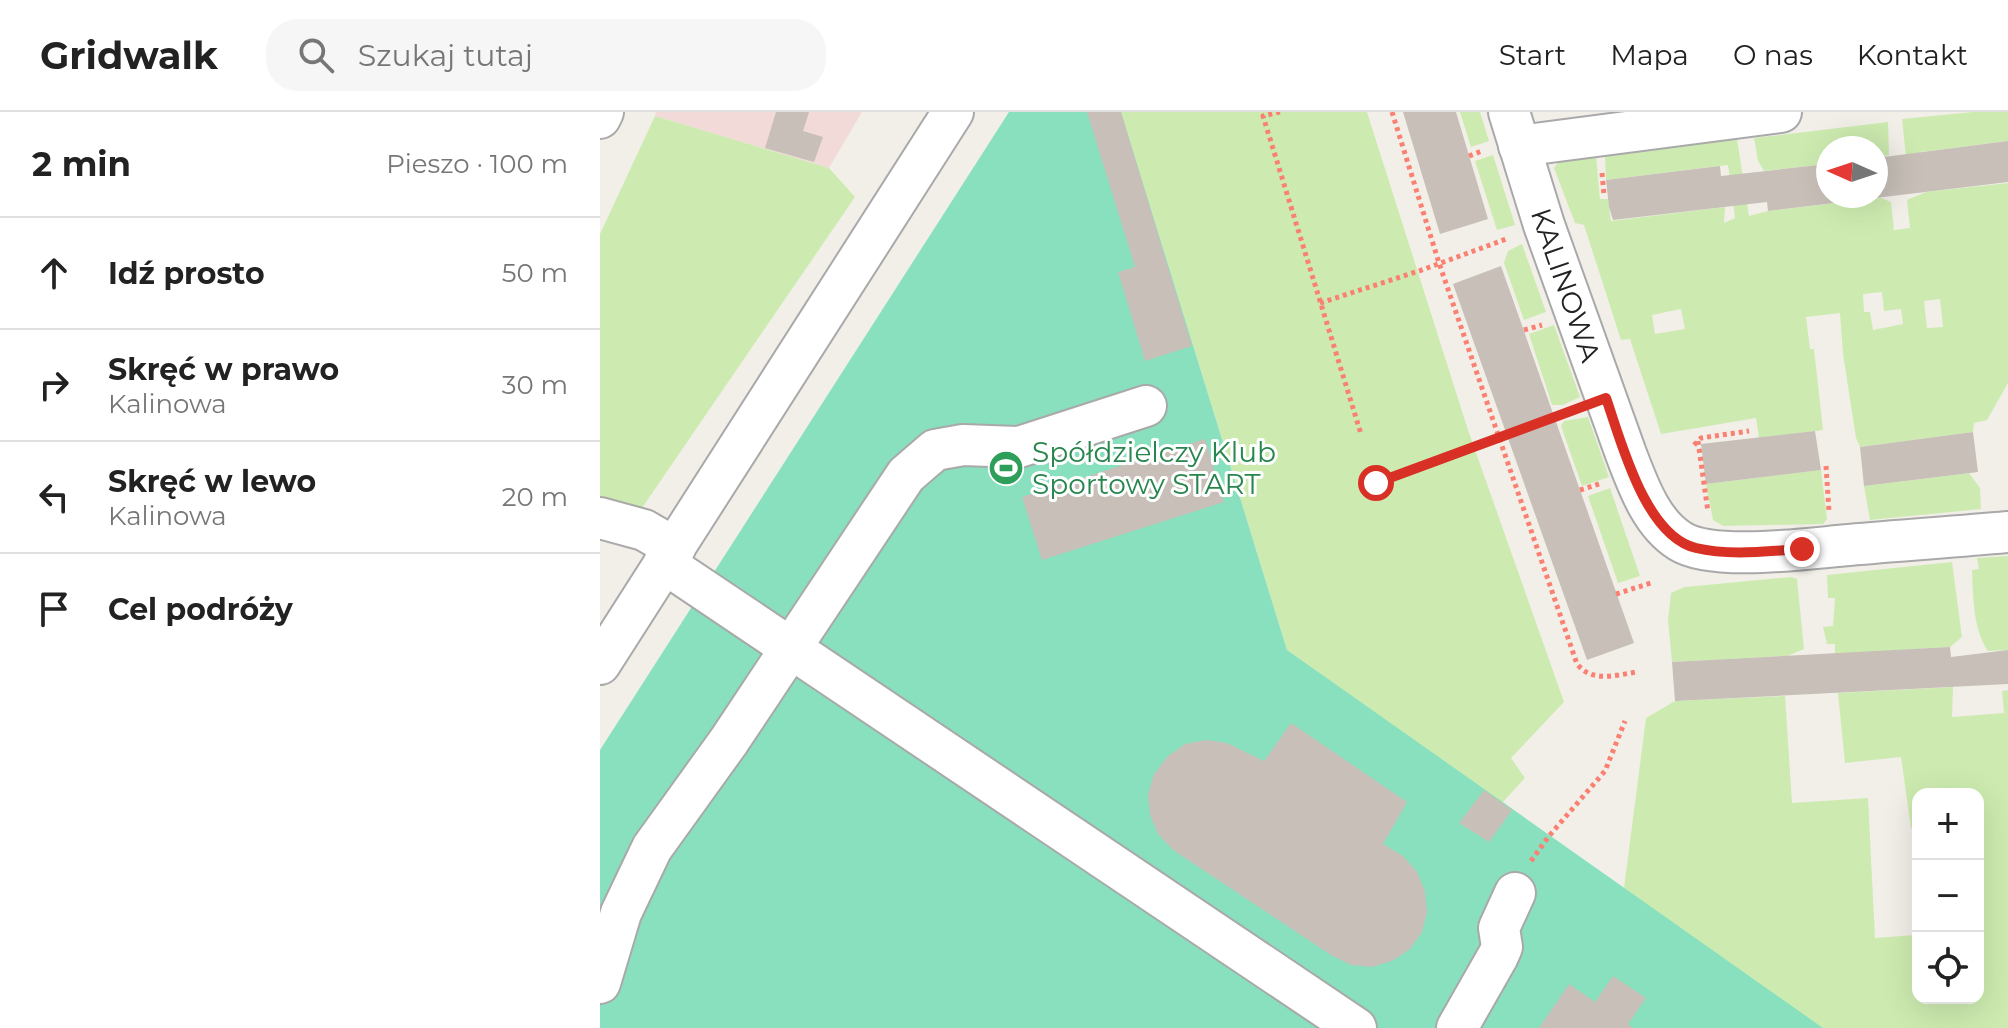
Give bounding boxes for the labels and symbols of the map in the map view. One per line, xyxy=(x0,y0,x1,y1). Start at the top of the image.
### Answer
north arrow xyxy=(1816,136,1888,208)
street label: KALINOWA xyxy=(1524,204,1608,367)
place label: Spółdzielczy Klub Sportowy START xyxy=(1032,435,1276,501)
sports icon: Spółdzielczy Klub Sportowy START xyxy=(987,449,1025,487)
route start xyxy=(1358,465,1394,501)
route end xyxy=(1784,531,1820,567)

